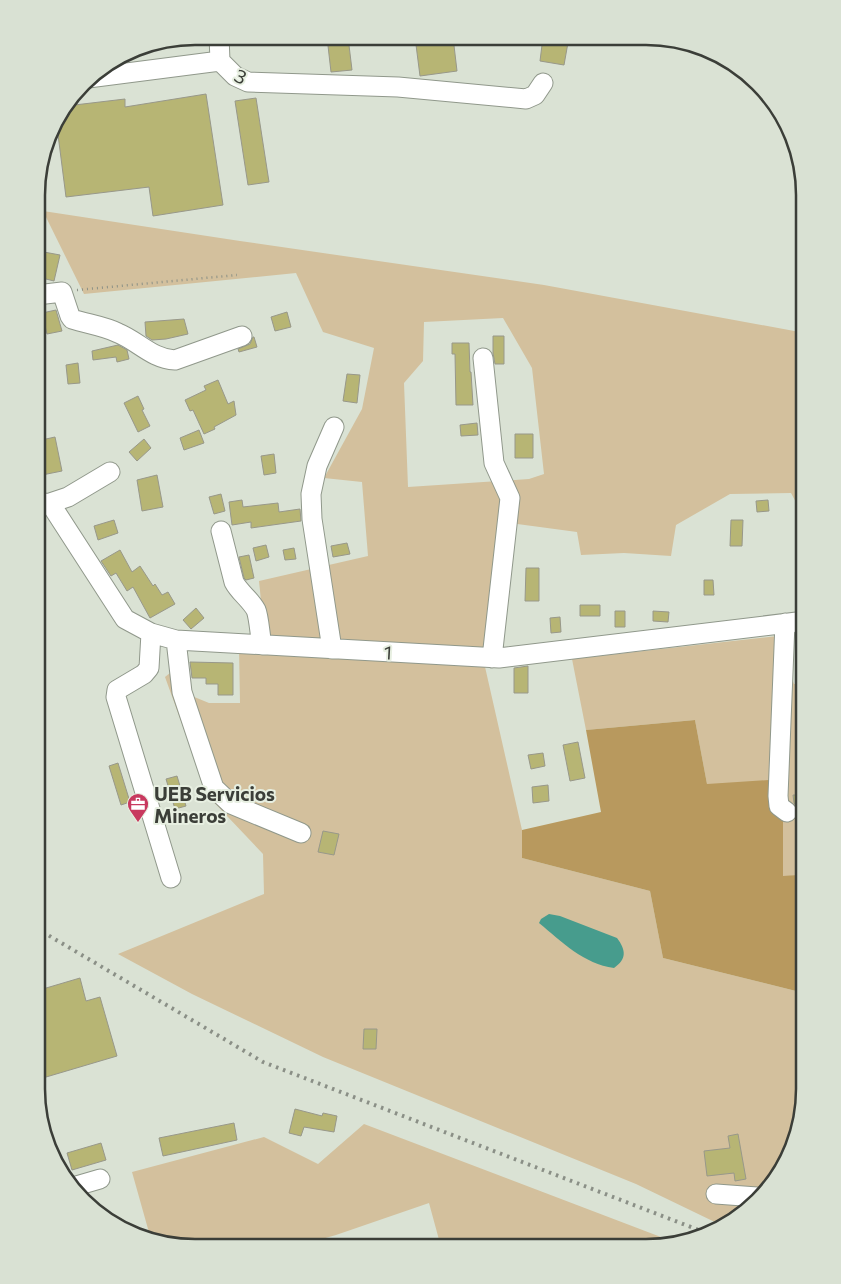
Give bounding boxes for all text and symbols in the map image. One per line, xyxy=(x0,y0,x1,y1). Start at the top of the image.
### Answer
street label: 3 xyxy=(231,63,251,89)
street label: 1 xyxy=(383,640,393,664)
place label: UEB Servicios Mineros xyxy=(154,782,275,827)
office icon: UEB Servicios Mineros xyxy=(126,792,150,823)

